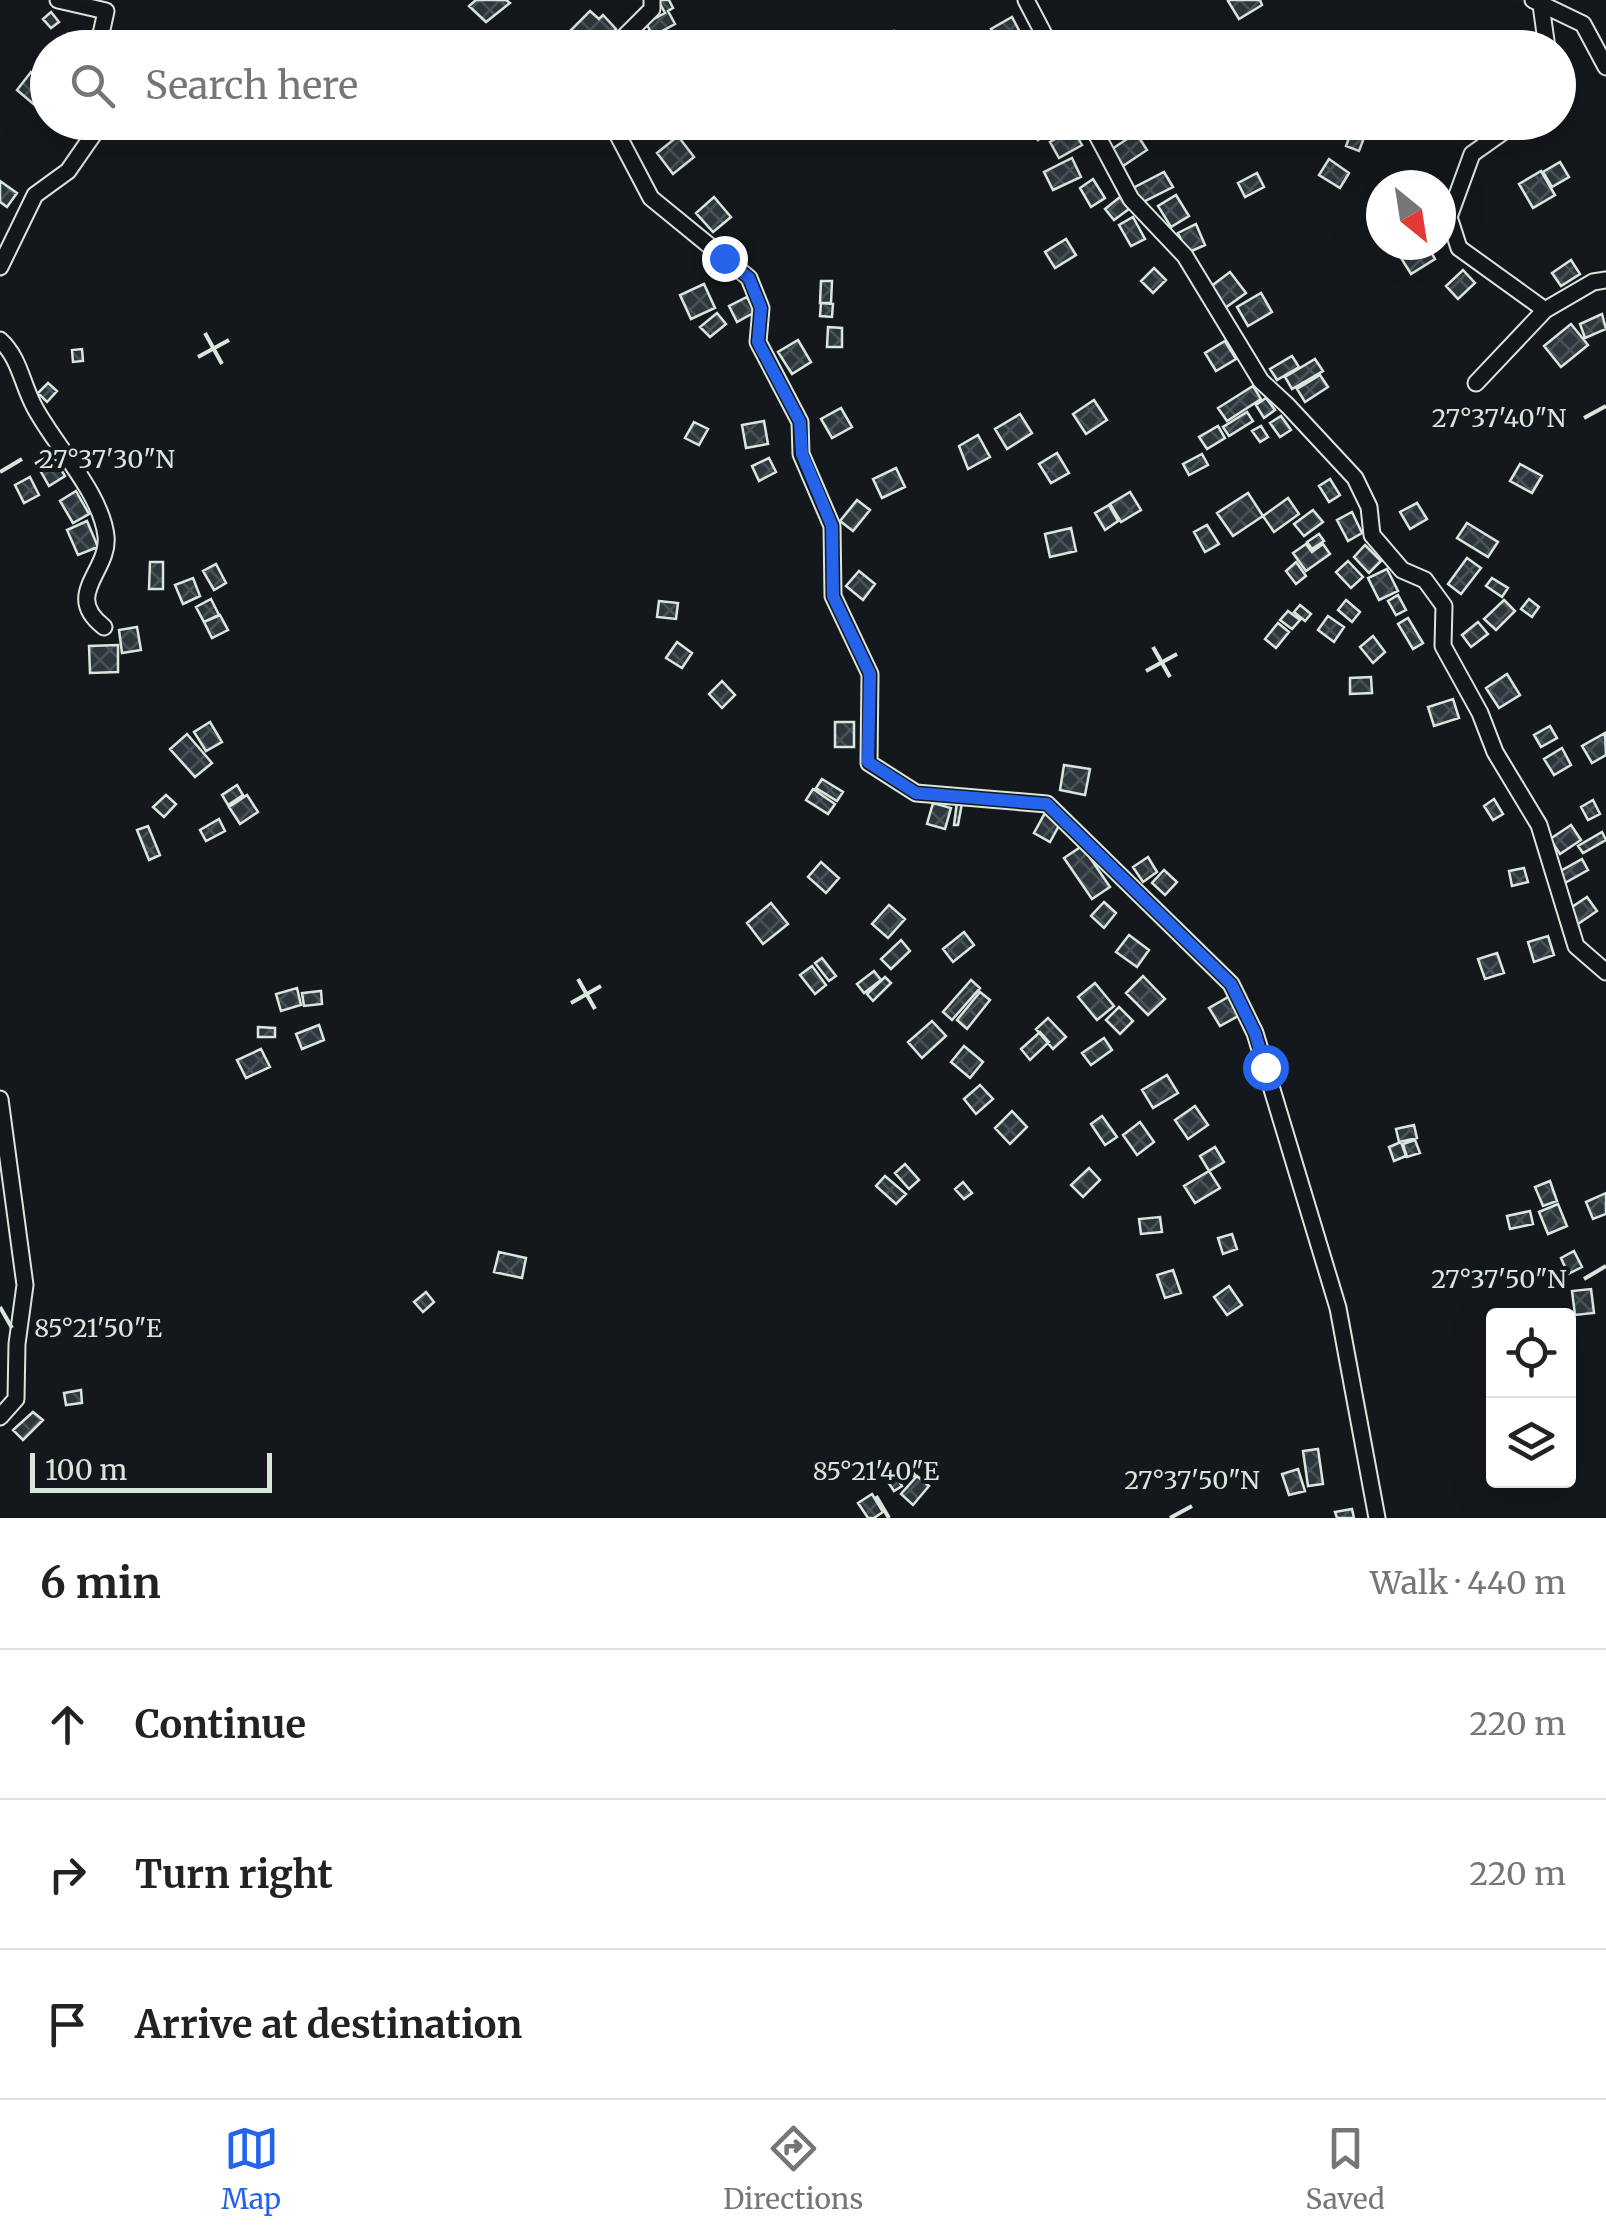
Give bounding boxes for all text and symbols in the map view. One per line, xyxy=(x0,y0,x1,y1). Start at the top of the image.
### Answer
search box xyxy=(30,30,1576,140)
icon: search xyxy=(65,58,120,113)
text: Search here xyxy=(145,62,358,109)
north arrow xyxy=(1366,170,1456,260)
route end xyxy=(702,236,748,282)
text: 27°37'40"N xyxy=(1432,402,1566,434)
text: 27°37'30"N xyxy=(39,443,175,475)
route start xyxy=(1243,1045,1289,1091)
text: 27°37'50"N xyxy=(1431,1263,1567,1295)
map controls xyxy=(1486,1308,1576,1488)
button: locate xyxy=(1486,1308,1576,1398)
text: 85°21'50"E xyxy=(34,1312,162,1344)
button: layers xyxy=(1486,1398,1576,1488)
scale bar xyxy=(30,1448,272,1492)
text: 100 m xyxy=(45,1452,127,1488)
text: 85°21'40"E xyxy=(813,1455,939,1487)
text: 27°37'50"N xyxy=(1124,1464,1260,1496)
text: 6 min xyxy=(40,1557,161,1609)
text: Walk · 440 m xyxy=(1370,1563,1566,1603)
icon: ahead xyxy=(40,1697,95,1752)
text: Continue xyxy=(135,1701,306,1748)
text: 220 m xyxy=(1469,1704,1566,1744)
icon: right xyxy=(40,1847,95,1902)
text: Turn right xyxy=(135,1851,333,1898)
text: 220 m xyxy=(1469,1854,1566,1894)
icon: arrive xyxy=(40,1997,95,2052)
text: Arrive at destination xyxy=(135,2001,522,2048)
tab: Map xyxy=(221,2121,281,2217)
tab: Directions xyxy=(723,2121,863,2217)
tab: Saved xyxy=(1305,2121,1385,2217)

